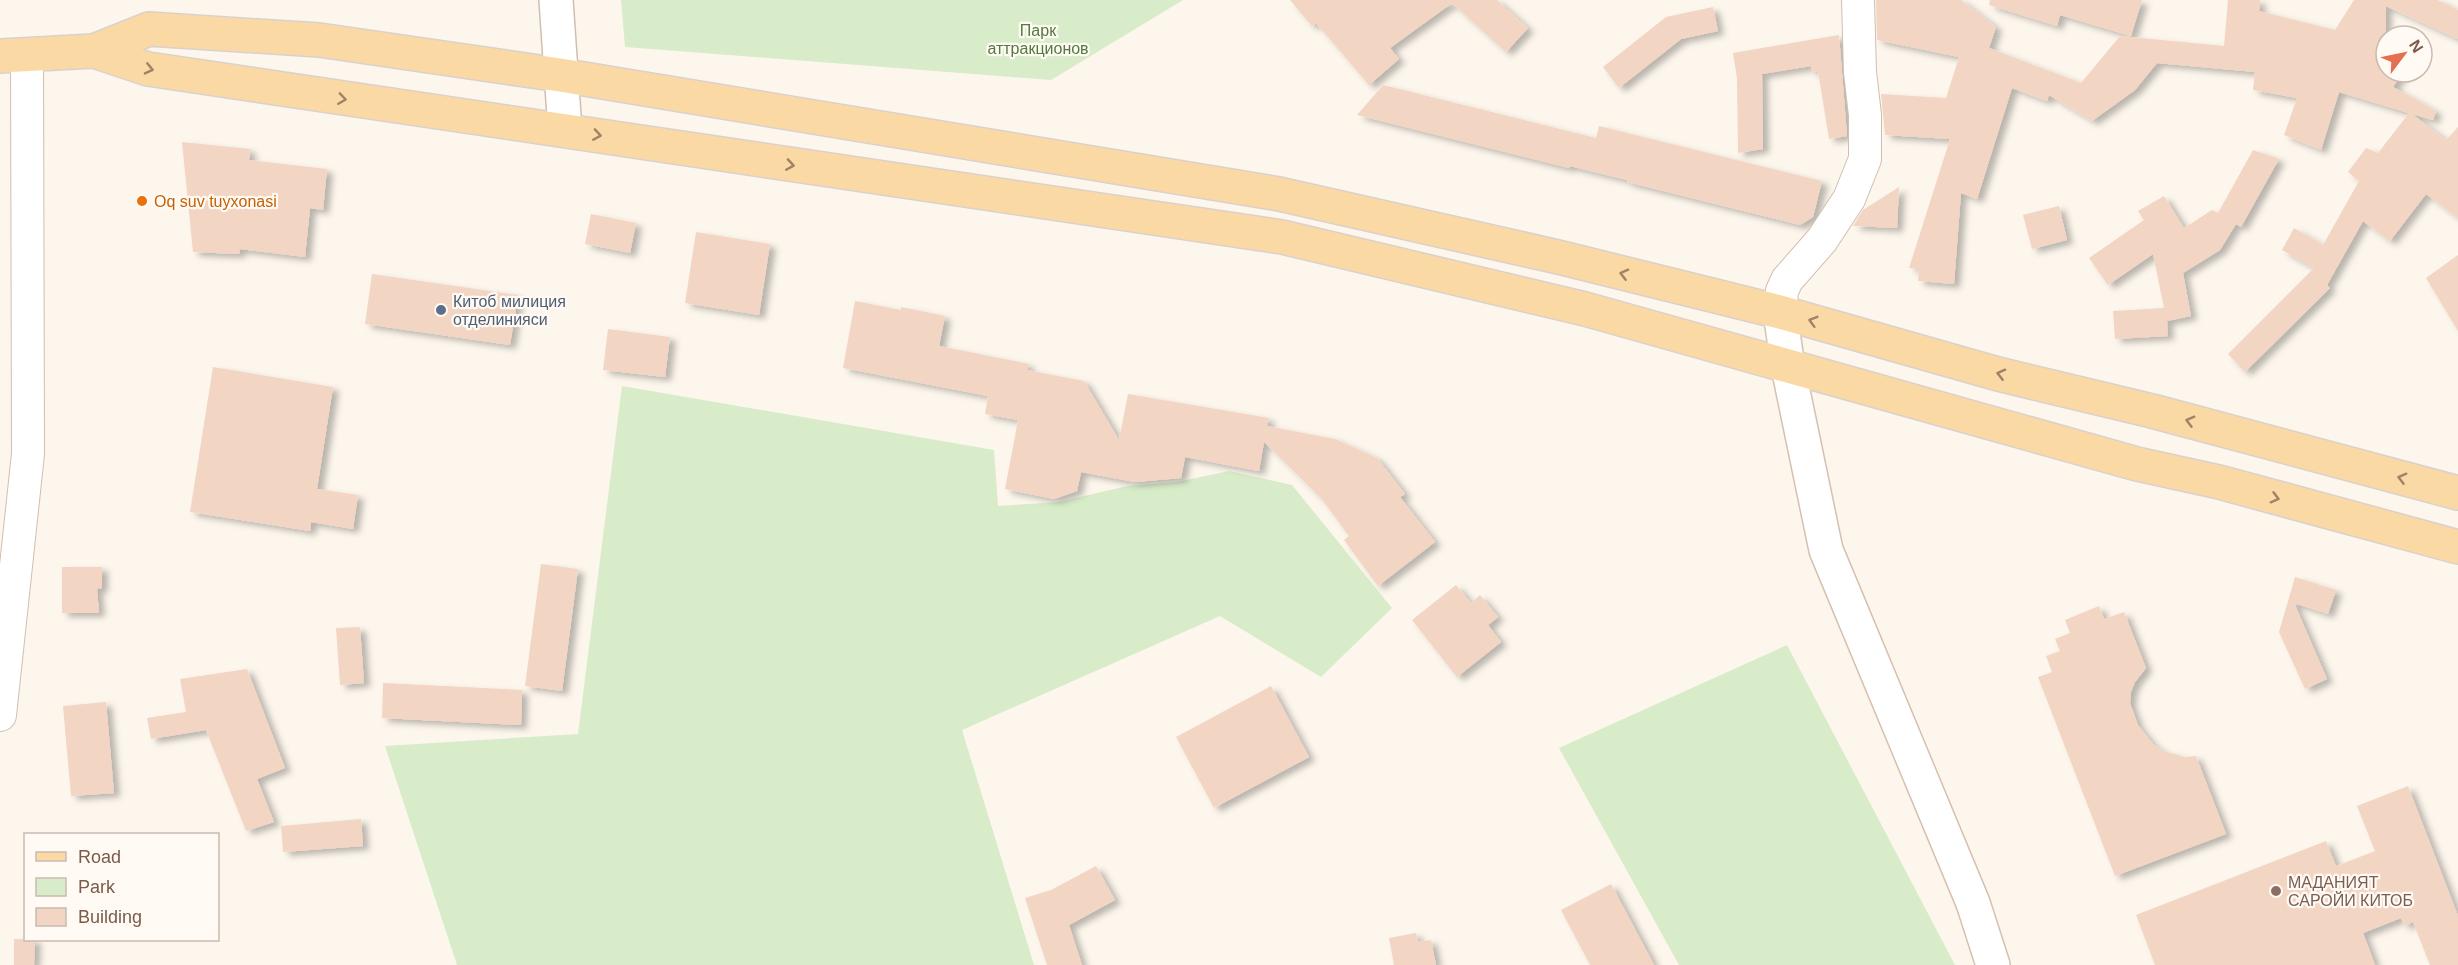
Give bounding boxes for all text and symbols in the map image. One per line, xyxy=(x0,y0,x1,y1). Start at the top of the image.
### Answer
park label: Парк аттракционов xyxy=(987,22,1089,57)
north arrow xyxy=(2374,24,2434,84)
text: N xyxy=(2406,37,2427,56)
one-way arrow xyxy=(144,61,154,74)
one-way arrow xyxy=(337,92,347,104)
one-way arrow xyxy=(593,129,602,141)
one-way arrow xyxy=(786,158,795,170)
place label: Oq suv tuyxonasi xyxy=(154,193,277,210)
marker: Oq suv tuyxonasi xyxy=(135,194,149,208)
one-way arrow xyxy=(1620,268,1630,281)
place label: Китоб милиция отделинияси xyxy=(453,293,566,328)
marker: Китоб милиция отделинияси xyxy=(434,303,448,317)
one-way arrow xyxy=(1809,316,1819,328)
one-way arrow xyxy=(1996,369,2006,382)
one-way arrow xyxy=(2186,416,2196,429)
one-way arrow xyxy=(2397,473,2407,485)
one-way arrow xyxy=(2270,490,2280,503)
legend xyxy=(24,833,219,941)
text: Road xyxy=(78,847,121,867)
place label: МАДАНИЯТ САРОЙИ КИТОБ xyxy=(2288,874,2413,909)
text: Park xyxy=(78,877,116,897)
marker: МАДАНИЯТ САРОЙИ КИТОБ xyxy=(2269,884,2283,898)
text: Building xyxy=(78,907,142,927)

